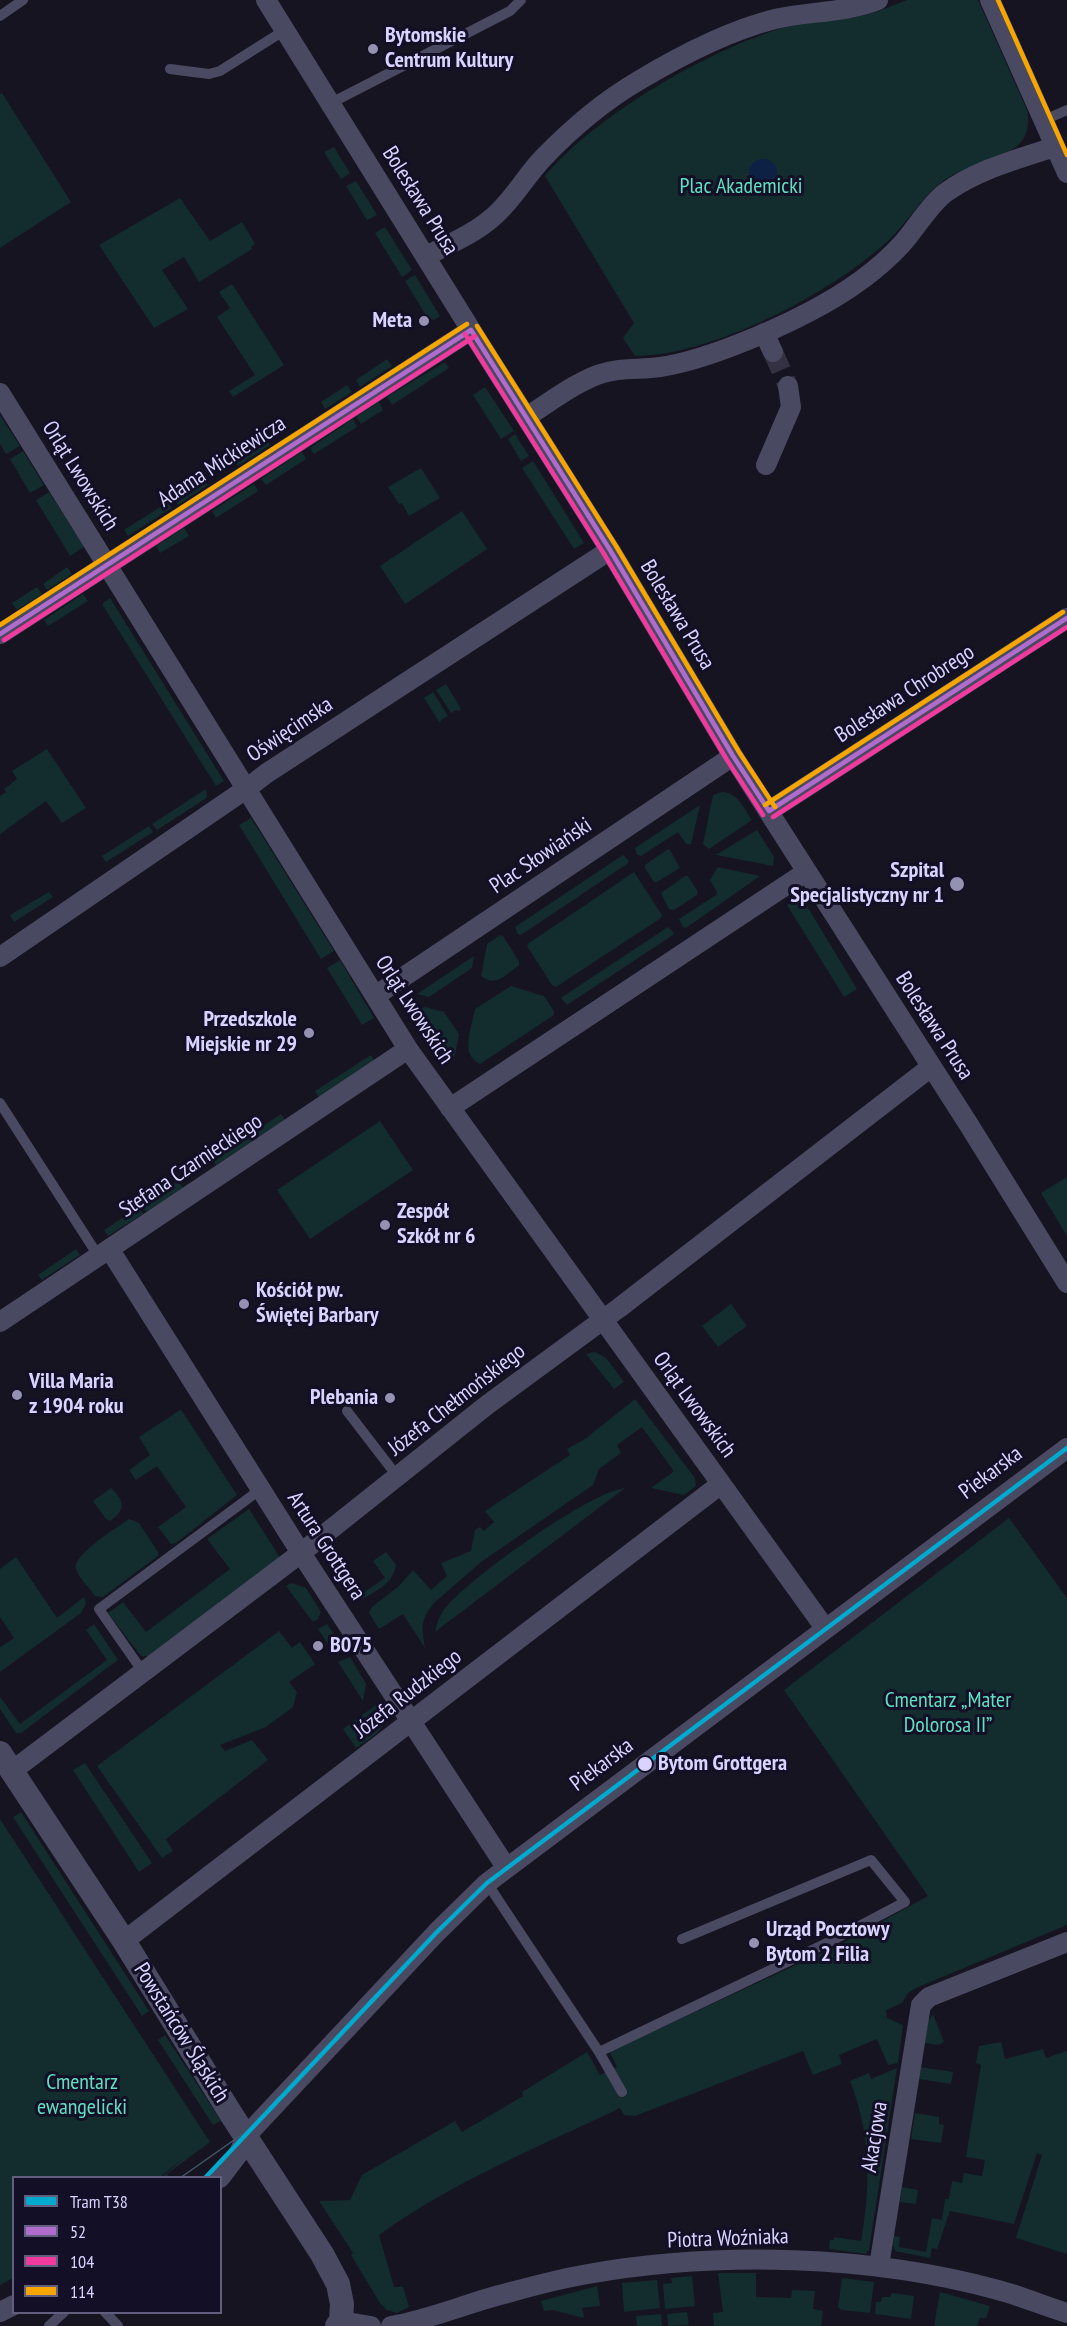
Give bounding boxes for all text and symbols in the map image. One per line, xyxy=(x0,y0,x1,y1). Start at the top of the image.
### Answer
place label: Bytomskie Centrum Kultury xyxy=(385,23,513,74)
marker: Bytomskie Centrum Kultury xyxy=(366,42,380,56)
street label: Bolesława Prusa xyxy=(376,142,464,260)
park label: Plac Akademicki xyxy=(680,174,802,200)
place label: Meta xyxy=(372,308,412,334)
marker: Meta xyxy=(417,314,431,328)
street label: Adama Mickiewicza xyxy=(153,411,291,513)
street label: Orląt Lwowskich xyxy=(36,416,124,536)
street label: Bolesława Prusa xyxy=(634,555,720,675)
street label: Bolesława Chrobrego xyxy=(830,639,980,749)
street label: Oświęcimska xyxy=(242,692,338,768)
street label: Plac Słowiański xyxy=(485,812,597,900)
place label: Szpital Specjalistyczny nr 1 xyxy=(790,858,944,909)
marker: Szpital Specjalistyczny nr 1 xyxy=(948,875,966,893)
street label: Orląt Lwowskich xyxy=(369,951,459,1069)
street label: Bolesława Prusa xyxy=(889,967,979,1085)
place label: Przedszkole Miejskie nr 29 xyxy=(186,1007,297,1058)
marker: Przedszkole Miejskie nr 29 xyxy=(302,1026,316,1040)
street label: Stefana Czarnieckiego xyxy=(114,1108,268,1224)
place label: Zespół Szkół nr 6 xyxy=(397,1199,475,1250)
marker: Zespół Szkół nr 6 xyxy=(378,1218,392,1232)
place label: Kościół pw. Świętej Barbary xyxy=(256,1278,379,1330)
marker: Kościół pw. Świętej Barbary xyxy=(237,1297,251,1311)
street label: Józefa Chełmońskiego xyxy=(383,1338,531,1462)
street label: Orląt Lwowskich xyxy=(647,1347,741,1463)
place label: Villa Maria z 1904 roku xyxy=(29,1369,124,1420)
place label: Plebania xyxy=(310,1385,378,1411)
marker: Villa Maria z 1904 roku xyxy=(10,1388,24,1402)
marker: Plebania xyxy=(383,1391,397,1405)
street label: Piekarska xyxy=(954,1441,1028,1505)
street label: Artura Grottgera xyxy=(281,1487,371,1605)
place label: B075 xyxy=(330,1633,372,1659)
marker: B075 xyxy=(311,1639,325,1653)
street label: Józefa Rudzkiego xyxy=(349,1644,467,1744)
park label: Cmentarz „Mater Dolorosa II” xyxy=(885,1688,1011,1740)
street label: Piekarska xyxy=(565,1733,639,1797)
place label: Bytom Grottgera xyxy=(658,1751,787,1777)
marker: Bytom Grottgera xyxy=(636,1755,654,1773)
place label: Urząd Pocztowy Bytom 2 Filia xyxy=(766,1917,890,1969)
marker: Urząd Pocztowy Bytom 2 Filia xyxy=(747,1936,761,1950)
street label: Powstańców Śląskich xyxy=(128,1958,234,2108)
park label: Cmentarz ewangelicki xyxy=(37,2070,127,2122)
street label: Akacjowa xyxy=(856,2100,894,2174)
legend xyxy=(12,2176,222,2314)
text: Tram T38 xyxy=(70,2190,128,2213)
text: 52 xyxy=(70,2220,86,2243)
street label: Piotra Woźniaka xyxy=(667,2224,789,2254)
text: 104 xyxy=(70,2250,94,2273)
text: 114 xyxy=(70,2280,94,2303)

